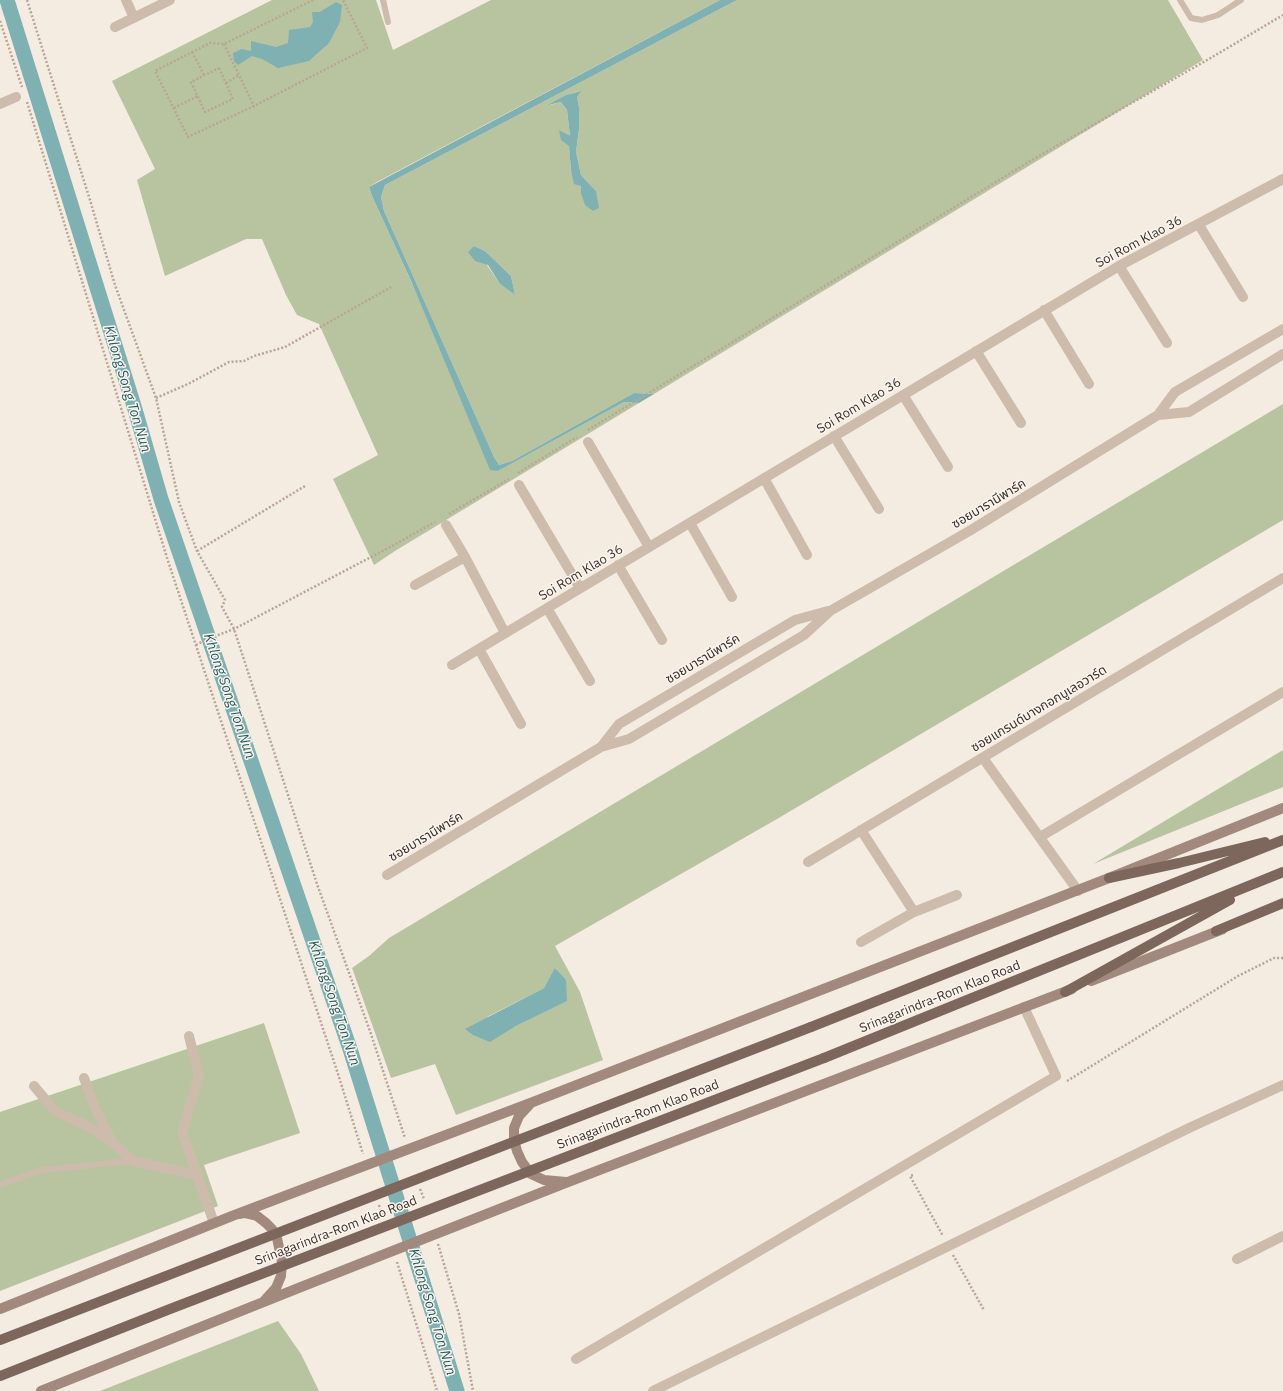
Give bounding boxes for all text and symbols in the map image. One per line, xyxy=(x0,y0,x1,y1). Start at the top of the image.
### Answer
street label: Soi Rom Klao 36 xyxy=(1093,213,1185,271)
water label: Khlong Song Ton Nun xyxy=(100,324,154,454)
street label: Soi Rom Klao 36 xyxy=(814,375,904,437)
street label: ซอยบารานีพาร์ค xyxy=(949,476,1029,532)
street label: Soi Rom Klao 36 xyxy=(536,542,626,604)
water label: Khlong Song Ton Nun xyxy=(200,631,258,761)
street label: ซอยบารานีพาร์ค xyxy=(663,631,743,687)
street label: ซอยแกรนด์บางกอกบูเลอวาร์ด xyxy=(968,662,1110,756)
street label: ซอยบารานีพาร์ค xyxy=(386,809,466,865)
water label: Khlong Song Ton Nun xyxy=(305,938,363,1068)
street label: Srinagarindra-Rom Klao Road xyxy=(857,958,1023,1036)
street label: Srinagarindra-Rom Klao Road xyxy=(555,1077,721,1153)
street label: Srinagarindra-Rom Klao Road xyxy=(253,1193,419,1269)
water label: Khlong Song Ton Nun xyxy=(405,1247,459,1377)

